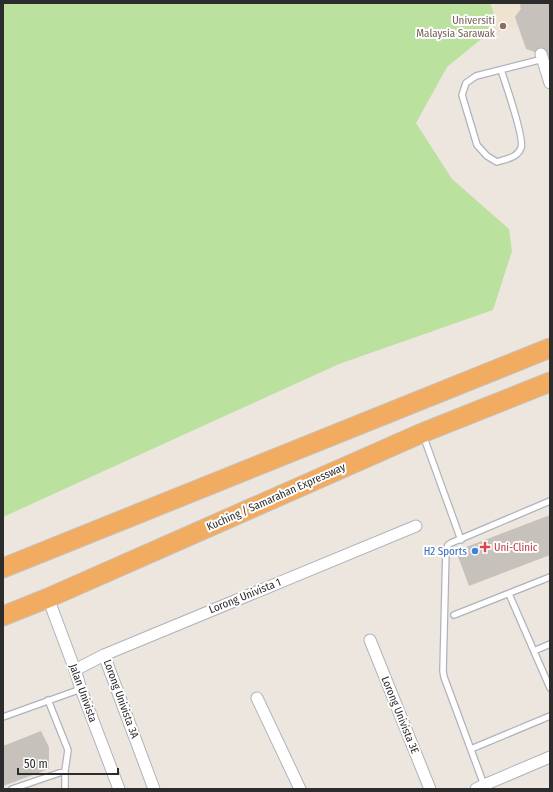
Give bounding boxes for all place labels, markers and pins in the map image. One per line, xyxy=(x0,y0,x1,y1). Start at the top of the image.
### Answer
place label: Universiti Malaysia Sarawak xyxy=(416,14,496,40)
marker: Universiti Malaysia Sarawak xyxy=(498,21,508,31)
marker: Uni-Clinic xyxy=(479,541,491,553)
place label: Uni-Clinic xyxy=(494,541,538,554)
place label: H2 Sports xyxy=(424,545,467,558)
marker: H2 Sports xyxy=(470,546,480,556)

